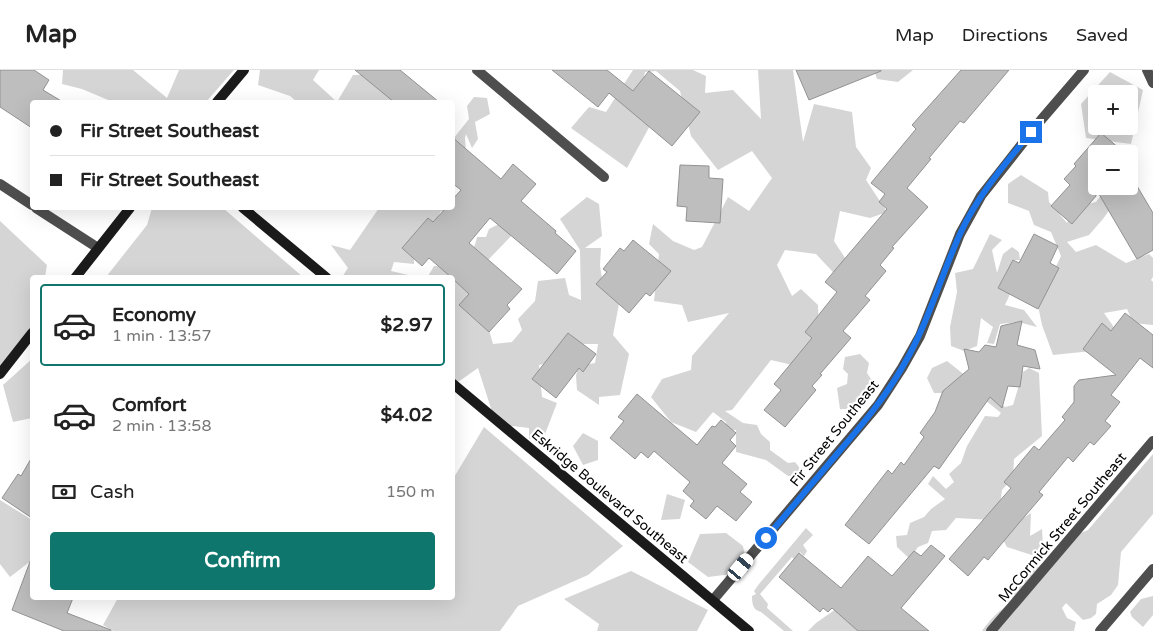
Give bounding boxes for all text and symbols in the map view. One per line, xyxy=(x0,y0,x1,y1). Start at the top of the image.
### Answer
text: Map xyxy=(25,20,77,49)
text: Map xyxy=(895,24,934,46)
text: Directions xyxy=(962,24,1048,46)
text: Saved xyxy=(1076,24,1128,46)
map controls xyxy=(1088,85,1138,195)
button: + xyxy=(1088,85,1138,135)
text: Fir Street Southeast xyxy=(80,120,259,142)
route end xyxy=(1020,121,1042,143)
button: − xyxy=(1088,145,1138,195)
text: Fir Street Southeast xyxy=(80,169,259,191)
icon: car xyxy=(52,303,97,348)
text: Economy xyxy=(112,304,196,326)
text: $2.97 xyxy=(381,314,433,336)
text: 1 min · 13:57 xyxy=(112,326,211,346)
street label: Fir Street Southeast xyxy=(786,376,883,490)
icon: car xyxy=(52,393,97,438)
text: Comfort xyxy=(112,394,186,416)
text: $4.02 xyxy=(381,404,433,426)
text: 2 min · 13:58 xyxy=(112,416,211,436)
street label: Eskridge Boulevard Southeast xyxy=(528,426,692,567)
street label: McCormick Street Southeast xyxy=(995,449,1130,606)
icon: cash xyxy=(50,478,78,506)
text: Cash xyxy=(90,481,135,503)
text: 150 m xyxy=(386,482,435,502)
route start xyxy=(755,527,777,549)
button: Confirm xyxy=(50,532,435,590)
car xyxy=(725,551,756,583)

